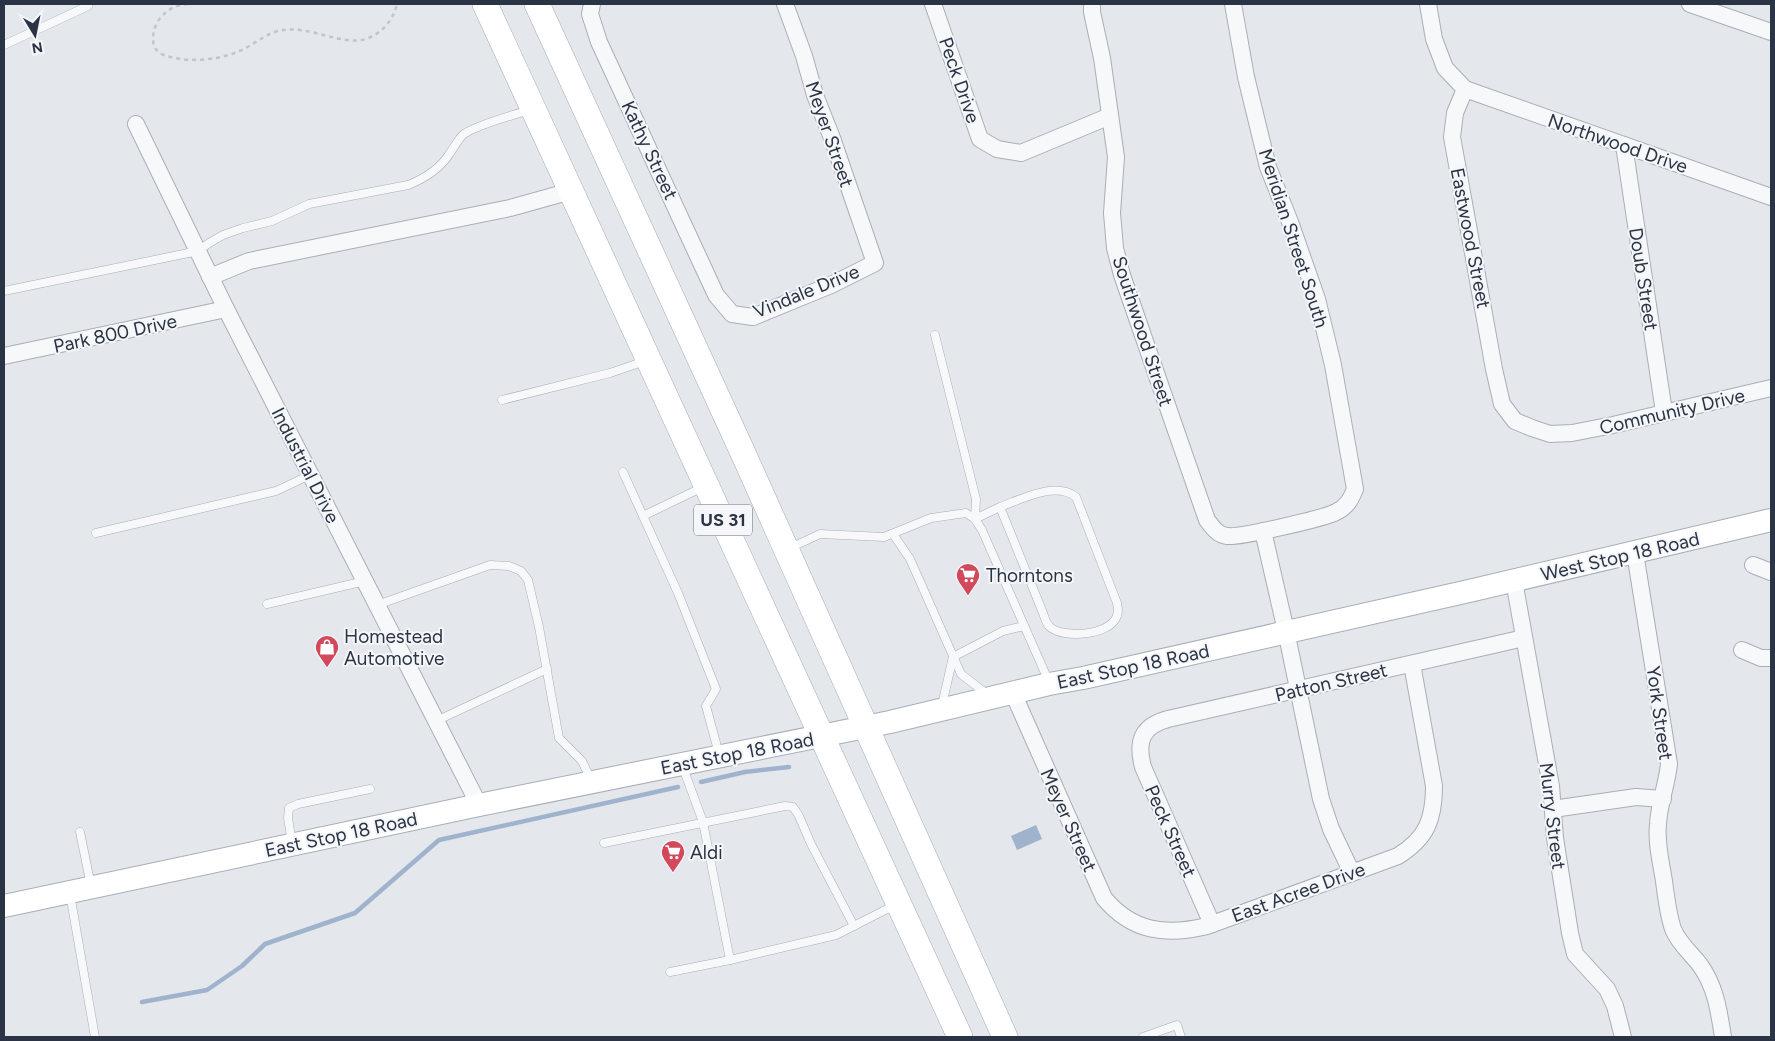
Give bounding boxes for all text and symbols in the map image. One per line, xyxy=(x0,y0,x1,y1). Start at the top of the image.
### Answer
north arrow xyxy=(10,10,60,60)
street label: Peck Drive xyxy=(934,34,985,126)
text: N xyxy=(30,38,44,57)
street label: Meyer Street xyxy=(801,78,858,190)
street label: Kathy Street xyxy=(617,97,683,203)
street label: Northwood Drive xyxy=(1545,109,1691,178)
street label: Meridian Street South xyxy=(1254,146,1333,331)
street label: Eastwood Street xyxy=(1446,166,1495,310)
street label: Doub Street xyxy=(1624,226,1663,332)
street label: Southwood Street xyxy=(1107,253,1178,409)
street label: Vindale Drive xyxy=(750,260,863,323)
street label: Park 800 Drive xyxy=(51,309,179,358)
street label: Community Drive xyxy=(1597,384,1747,439)
street label: Industrial Drive xyxy=(267,403,345,527)
road number: US 31 xyxy=(694,504,752,536)
street label: West Stop 18 Road xyxy=(1538,527,1702,586)
supermarket icon: Thorntons xyxy=(955,562,981,596)
place label: Thorntons xyxy=(986,564,1073,587)
place label: Homestead Automotive xyxy=(344,625,444,670)
shop icon: Homestead Automotive xyxy=(314,634,340,668)
street label: East Stop 18 Road xyxy=(1055,639,1211,694)
street label: Patton Street xyxy=(1273,658,1389,707)
street label: York Street xyxy=(1642,664,1677,762)
street label: East Stop 18 Road xyxy=(659,727,816,780)
street label: Murry Street xyxy=(1535,761,1570,871)
street label: Meyer Street xyxy=(1036,765,1102,875)
street label: Peck Street xyxy=(1140,781,1201,881)
street label: East Stop 18 Road xyxy=(263,807,419,862)
supermarket icon: Aldi xyxy=(660,839,686,873)
place label: Aldi xyxy=(690,841,723,864)
street label: East Acree Drive xyxy=(1228,858,1368,927)

